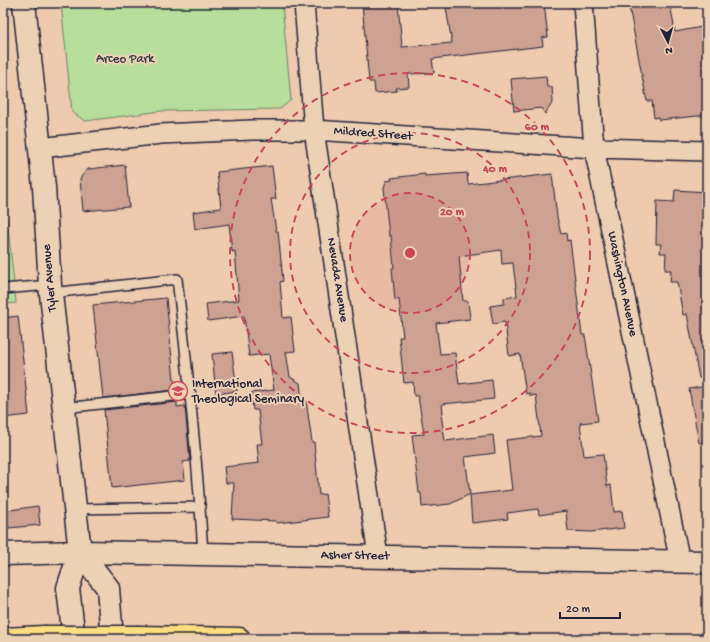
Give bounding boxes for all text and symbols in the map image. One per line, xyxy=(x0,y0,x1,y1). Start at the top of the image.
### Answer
north arrow xyxy=(648,22,688,62)
text: N xyxy=(665,44,673,56)
park label: Arceo Park xyxy=(96,52,155,67)
text: 60 m xyxy=(525,121,550,135)
street label: Mildred Street xyxy=(333,124,415,144)
text: 40 m xyxy=(482,163,507,177)
text: 20 m xyxy=(440,206,465,220)
street label: Washington Avenue xyxy=(604,230,641,338)
street label: Nevada Avenue xyxy=(323,237,351,324)
street label: Tyler Avenue xyxy=(40,243,61,313)
centre of rings xyxy=(403,246,417,260)
place label: International Theological Seminary xyxy=(191,377,305,407)
school or university icon: International Theological Seminary xyxy=(167,380,189,402)
street label: Asher Street xyxy=(321,548,391,564)
scale bar xyxy=(560,594,620,620)
text: 20 m xyxy=(566,603,591,617)

